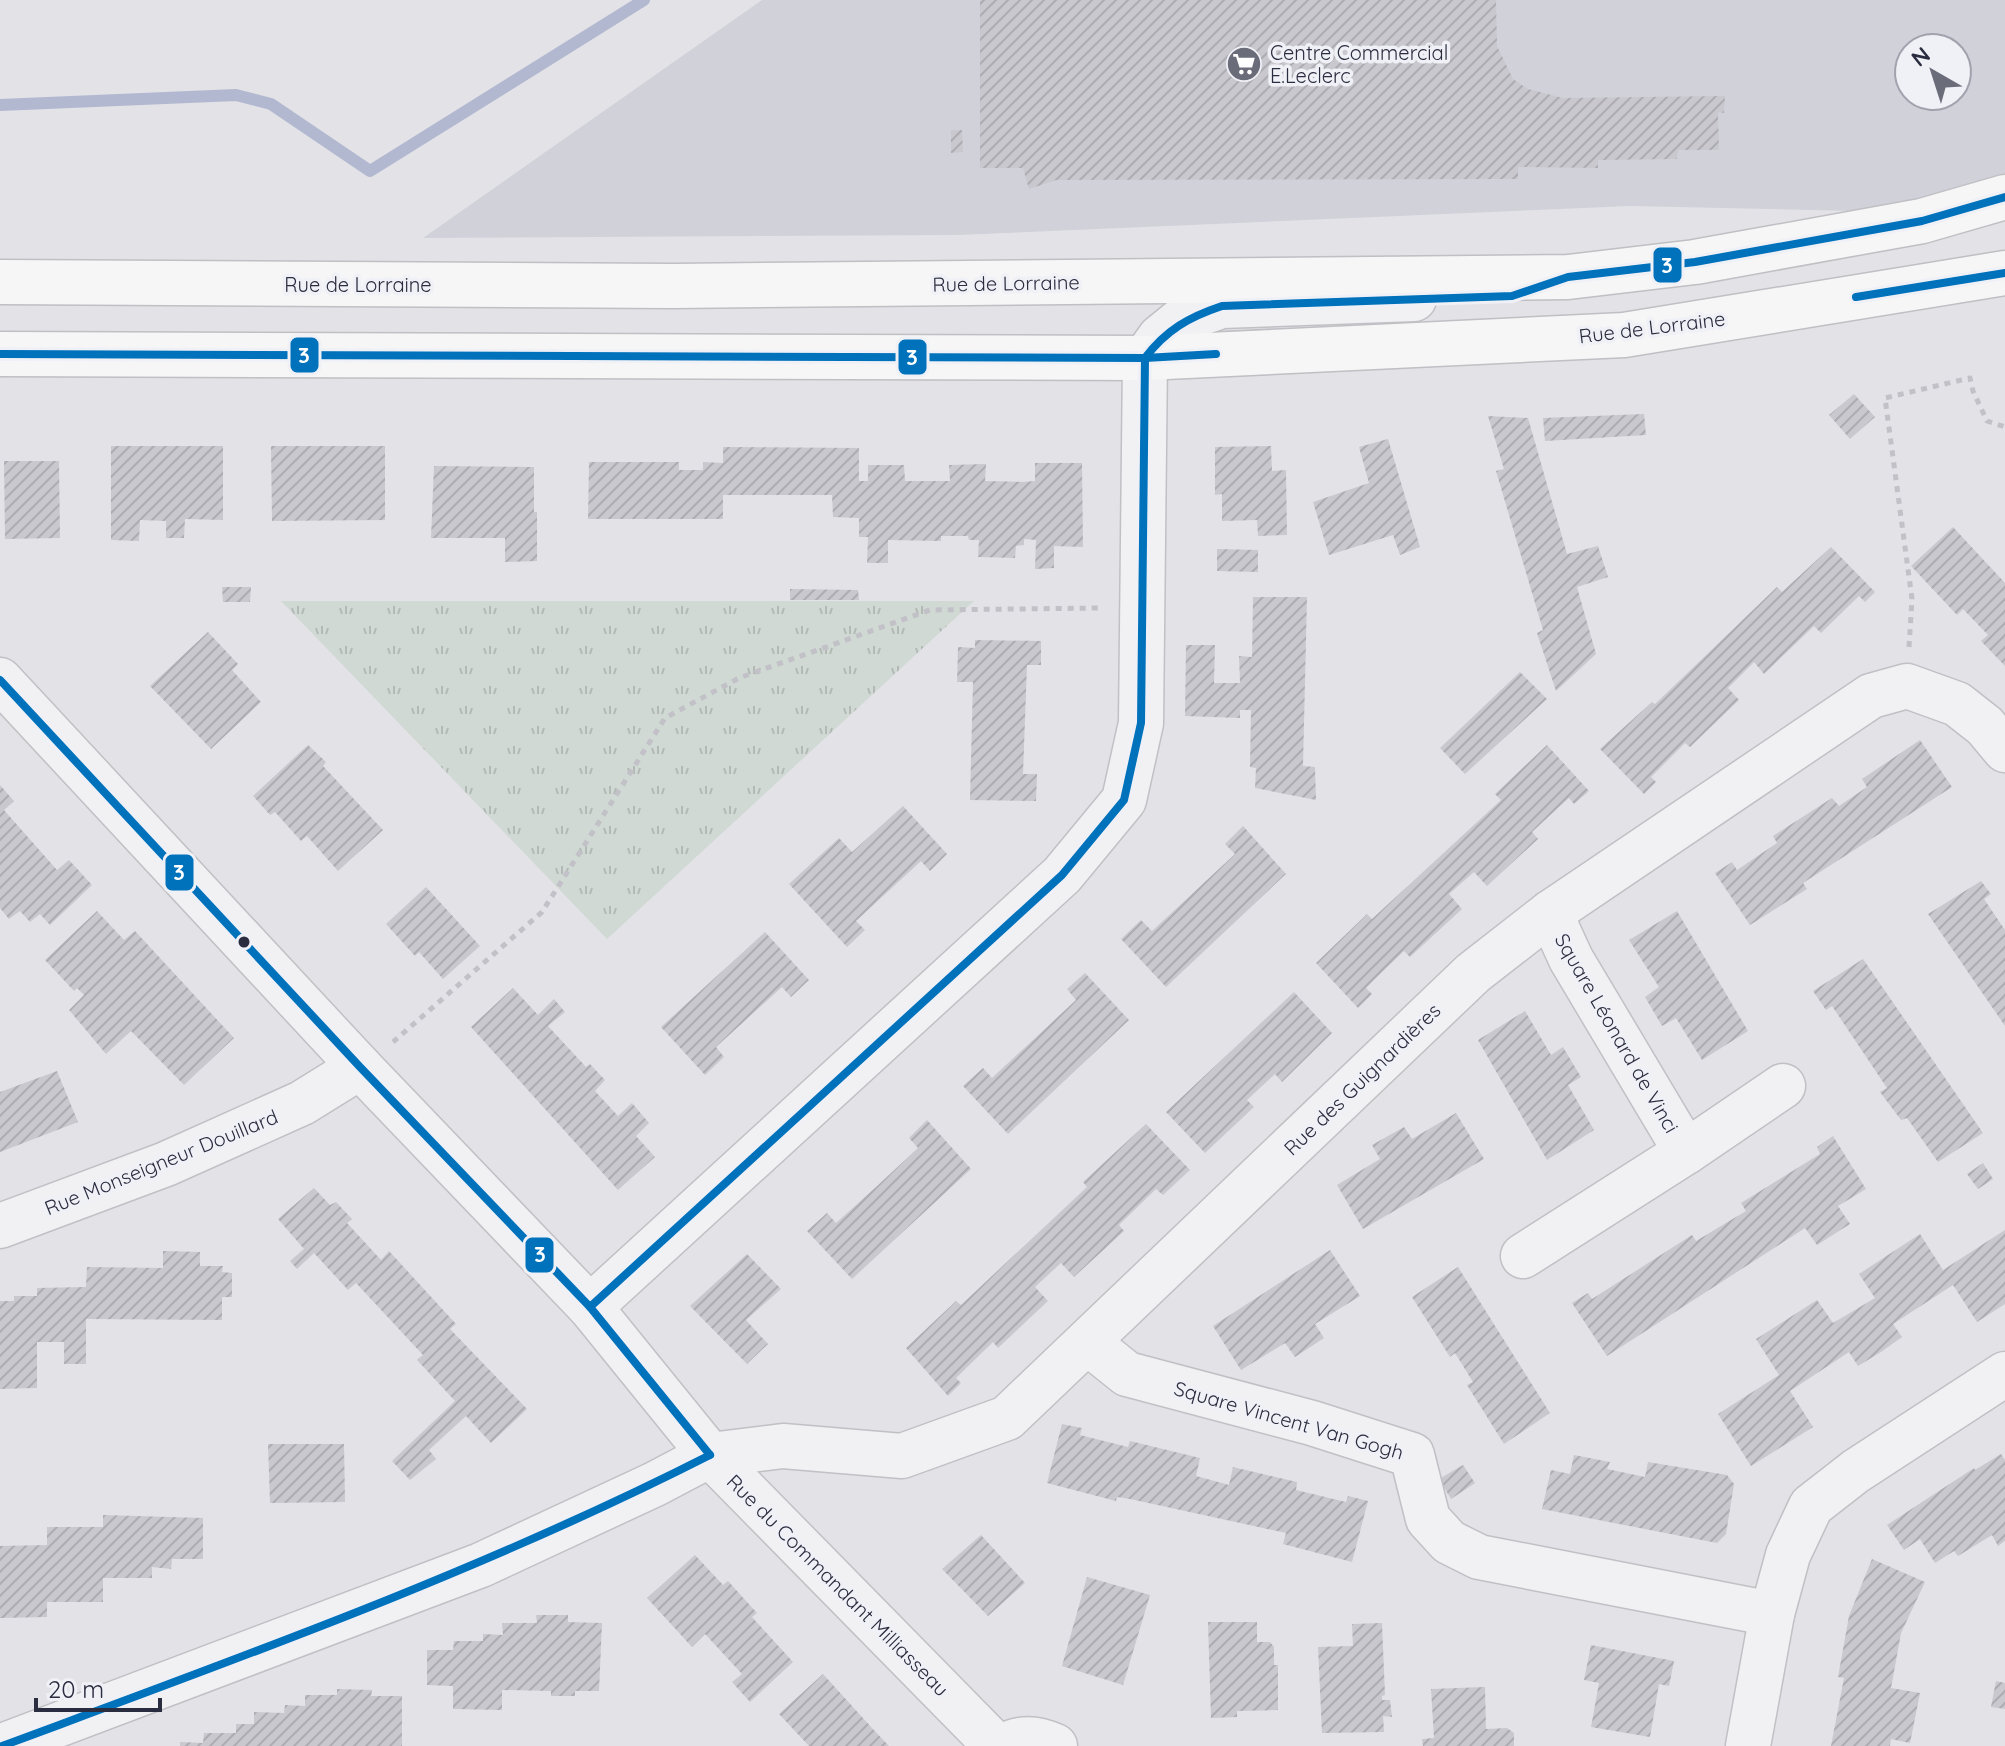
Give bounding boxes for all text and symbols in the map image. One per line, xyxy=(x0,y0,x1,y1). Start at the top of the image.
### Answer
north arrow xyxy=(1893,32,1973,112)
place label: Centre Commercial E.Leclerc xyxy=(1270,40,1448,88)
text: N xyxy=(1905,40,1936,72)
supermarket icon: Centre Commercial E.Leclerc xyxy=(1225,45,1263,83)
line badge: 3 xyxy=(1652,246,1683,284)
text: 3 xyxy=(1661,251,1673,279)
street label: Rue de Lorraine xyxy=(932,269,1080,297)
street label: Rue de Lorraine xyxy=(284,272,432,297)
street label: Rue de Lorraine xyxy=(1577,306,1727,348)
line badge: 3 xyxy=(289,336,320,374)
line badge: 3 xyxy=(897,338,928,376)
text: 3 xyxy=(298,341,310,369)
text: 3 xyxy=(906,343,918,371)
line badge: 3 xyxy=(164,853,195,892)
text: 3 xyxy=(173,858,185,886)
street label: Square Léonard de Vinci xyxy=(1550,929,1684,1137)
unlabelled marker xyxy=(236,934,252,950)
street label: Rue des Guignardières xyxy=(1278,998,1446,1160)
street label: Rue Monseigneur Douillard xyxy=(41,1104,281,1220)
line badge: 3 xyxy=(524,1236,555,1274)
text: 3 xyxy=(534,1240,546,1268)
street label: Square Vincent Van Gogh xyxy=(1171,1375,1407,1465)
street label: Rue du Commandant Milliasseau xyxy=(722,1469,954,1701)
scale bar xyxy=(36,1662,160,1712)
text: 20 m xyxy=(48,1674,104,1704)

